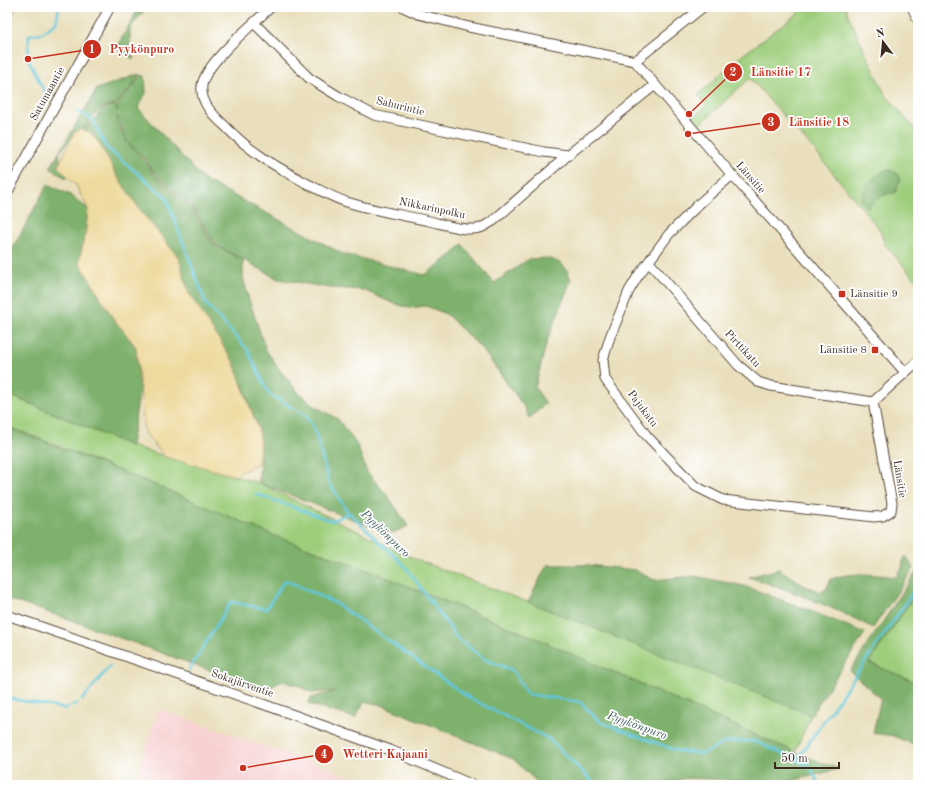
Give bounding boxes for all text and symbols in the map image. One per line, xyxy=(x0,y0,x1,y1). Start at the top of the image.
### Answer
north arrow xyxy=(863,22,903,62)
text: N xyxy=(875,27,887,40)
callout: Pyykönpuro xyxy=(82,37,183,61)
text: 1 xyxy=(89,44,95,56)
text: Pyykönpuro xyxy=(110,44,174,56)
callout: Länsitie 17 xyxy=(723,60,819,84)
street label: Satumaantie xyxy=(29,65,67,123)
text: 2 xyxy=(730,67,737,79)
text: Länsitie 17 xyxy=(751,67,811,79)
street label: Sahurintie xyxy=(375,96,425,118)
callout: Länsitie 18 xyxy=(761,110,858,134)
text: 3 xyxy=(768,117,775,129)
text: Länsitie 18 xyxy=(789,117,849,129)
street label: Länsitie xyxy=(733,160,767,196)
street label: Nikkarinpolku xyxy=(398,197,466,221)
marker: Länsitie 9 xyxy=(837,289,847,299)
place label: Länsitie 9 xyxy=(850,289,898,300)
street label: Pirttikatu xyxy=(722,328,762,370)
place label: Länsitie 8 xyxy=(819,345,867,356)
marker: Länsitie 8 xyxy=(870,345,880,355)
street label: Pajukatu xyxy=(625,389,659,429)
street label: Länsitie xyxy=(891,459,907,499)
water label: Pyykönpuro xyxy=(358,507,413,560)
street label: Sokajärventie xyxy=(209,668,275,700)
water label: Pyykönpuro xyxy=(605,708,669,742)
callout: Wetteri Kajaani xyxy=(314,742,435,766)
scale bar xyxy=(775,744,839,770)
text: 4 xyxy=(321,749,328,761)
text: Wetteri Kajaani xyxy=(342,749,428,761)
text: 50 m xyxy=(781,752,808,765)

